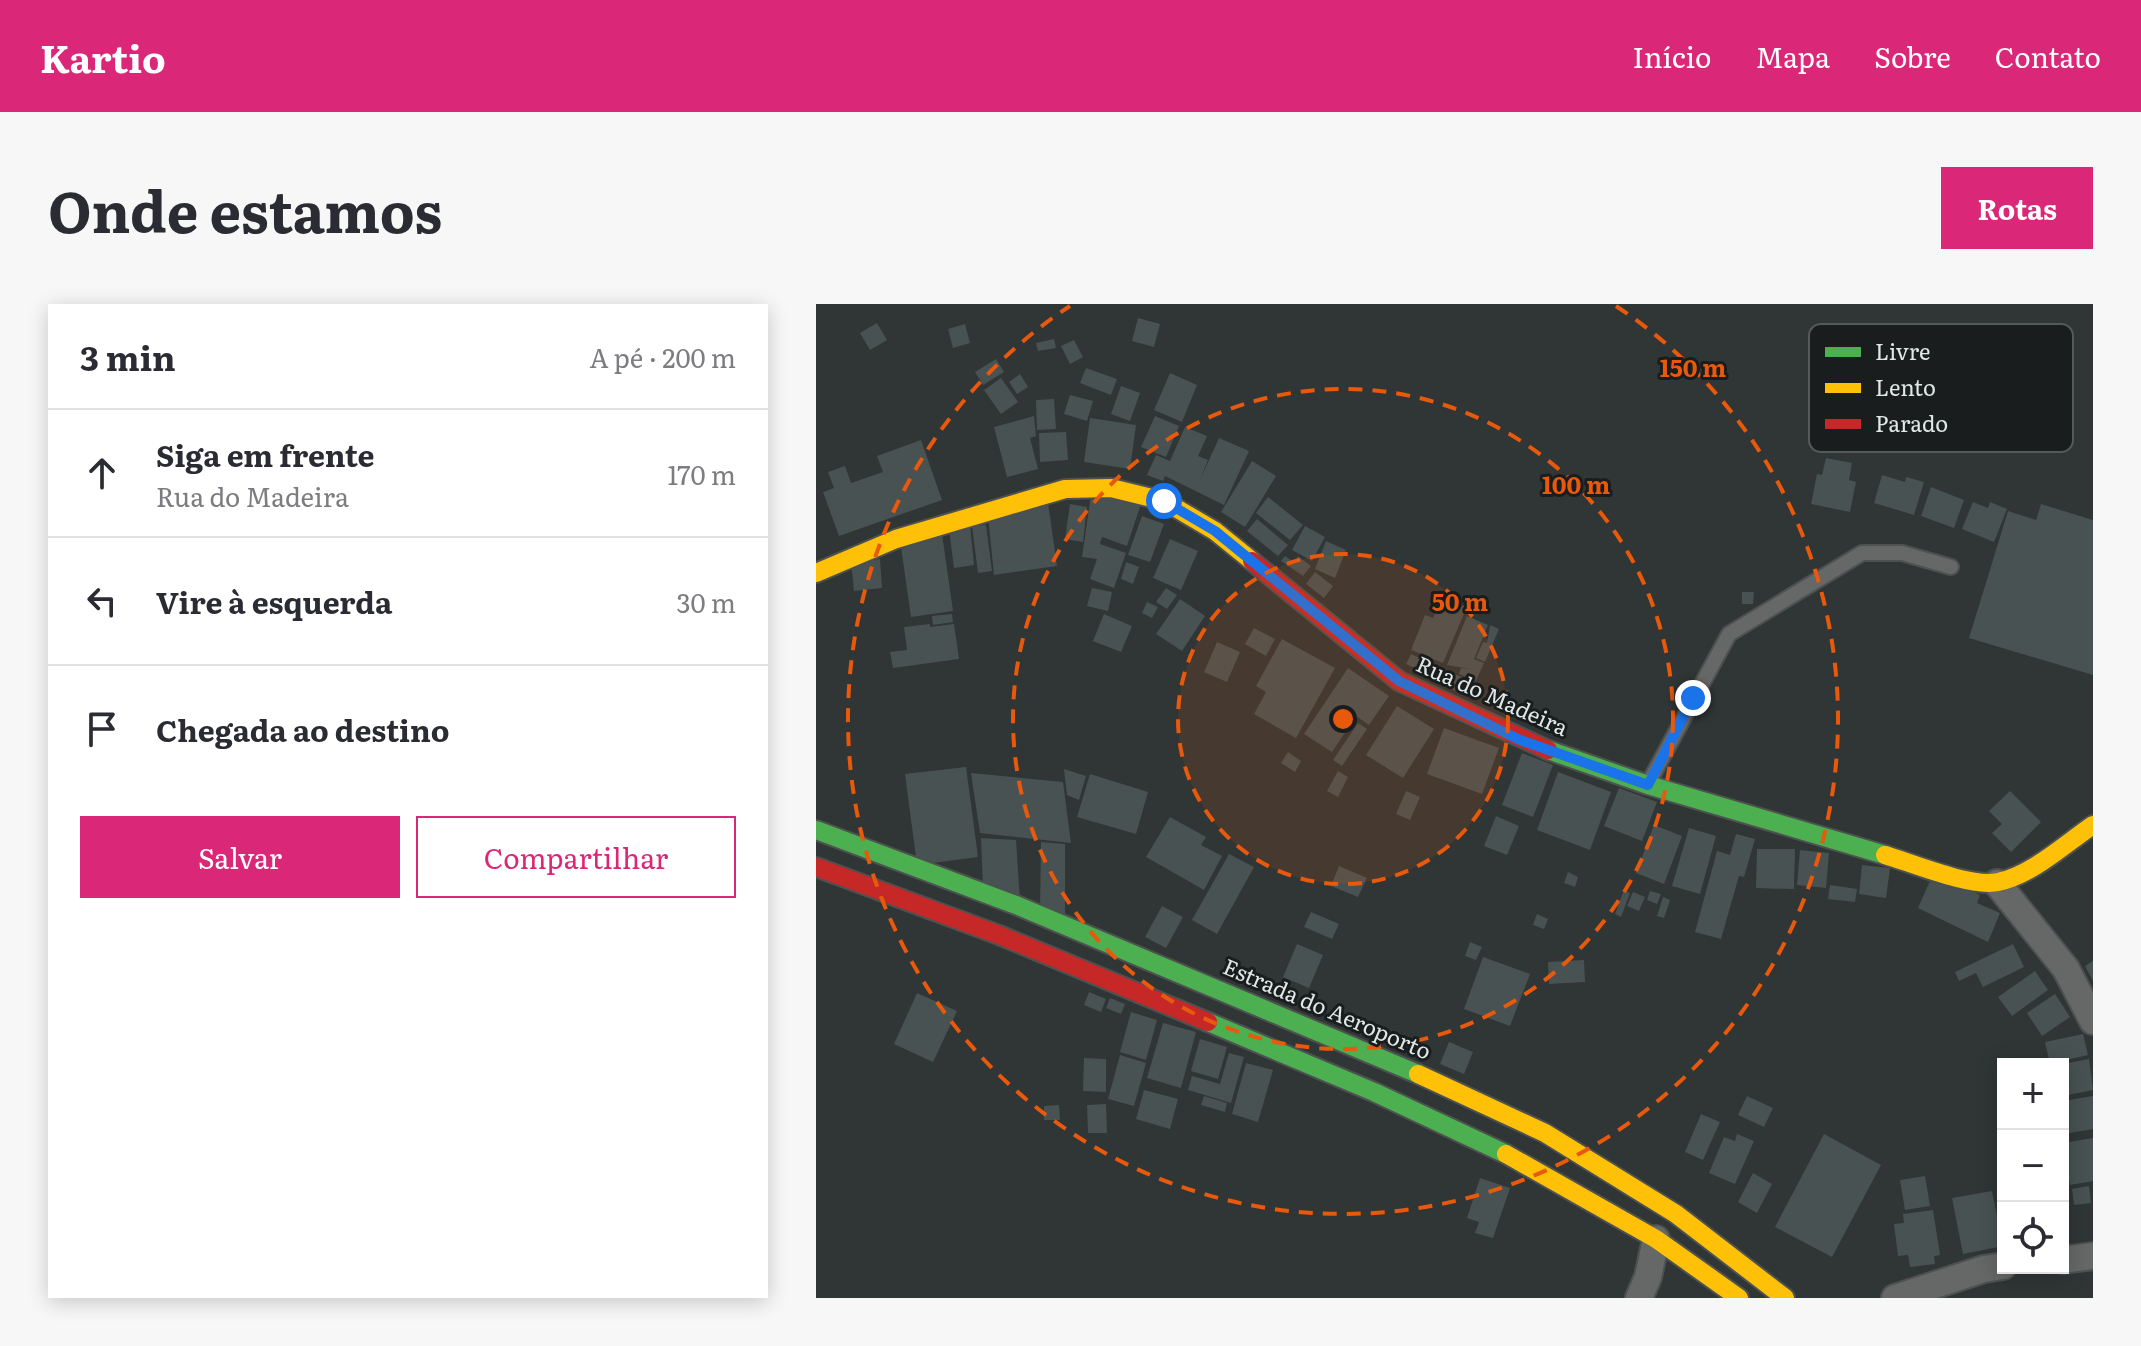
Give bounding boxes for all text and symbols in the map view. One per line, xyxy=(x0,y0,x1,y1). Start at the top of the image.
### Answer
text: Kartio xyxy=(40,28,166,85)
text: Início xyxy=(1632,35,1711,77)
text: Mapa xyxy=(1755,35,1830,77)
text: Sobre xyxy=(1874,35,1951,77)
text: Contato xyxy=(1995,35,2101,77)
text: Onde estamos xyxy=(48,167,442,250)
button: Rotas xyxy=(1941,167,2093,249)
legend xyxy=(1809,324,2073,452)
text: 3 min xyxy=(80,331,176,381)
text: Livre xyxy=(1875,334,1930,367)
text: A pé · 200 m xyxy=(589,337,736,376)
text: 150 m xyxy=(1660,349,1726,384)
text: Lento xyxy=(1875,370,1936,403)
text: Parado xyxy=(1875,406,1948,439)
text: Siga em frente xyxy=(156,432,375,476)
icon: ahead xyxy=(80,451,124,495)
text: 170 m xyxy=(668,454,736,493)
text: 100 m xyxy=(1542,466,1610,501)
text: Rua do Madeira xyxy=(156,476,349,515)
route start xyxy=(1146,483,1182,519)
icon: left xyxy=(80,579,124,623)
text: Vire à esquerda xyxy=(156,579,392,623)
text: 30 m xyxy=(676,582,736,621)
text: 50 m xyxy=(1432,583,1488,618)
street label: Rua do Madeira xyxy=(1411,646,1574,743)
route end xyxy=(1675,680,1711,716)
centre of rings xyxy=(1329,705,1357,733)
icon: arrive xyxy=(80,707,124,751)
text: Chegada ao destino xyxy=(156,707,449,751)
button: Salvar xyxy=(80,816,400,898)
button: Compartilhar xyxy=(416,816,736,898)
street label: Estrada do Aeroporto xyxy=(1219,949,1437,1066)
map controls xyxy=(1997,1058,2069,1274)
button: + xyxy=(1997,1058,2069,1130)
button: − xyxy=(1997,1130,2069,1202)
button: locate xyxy=(1997,1202,2069,1274)

